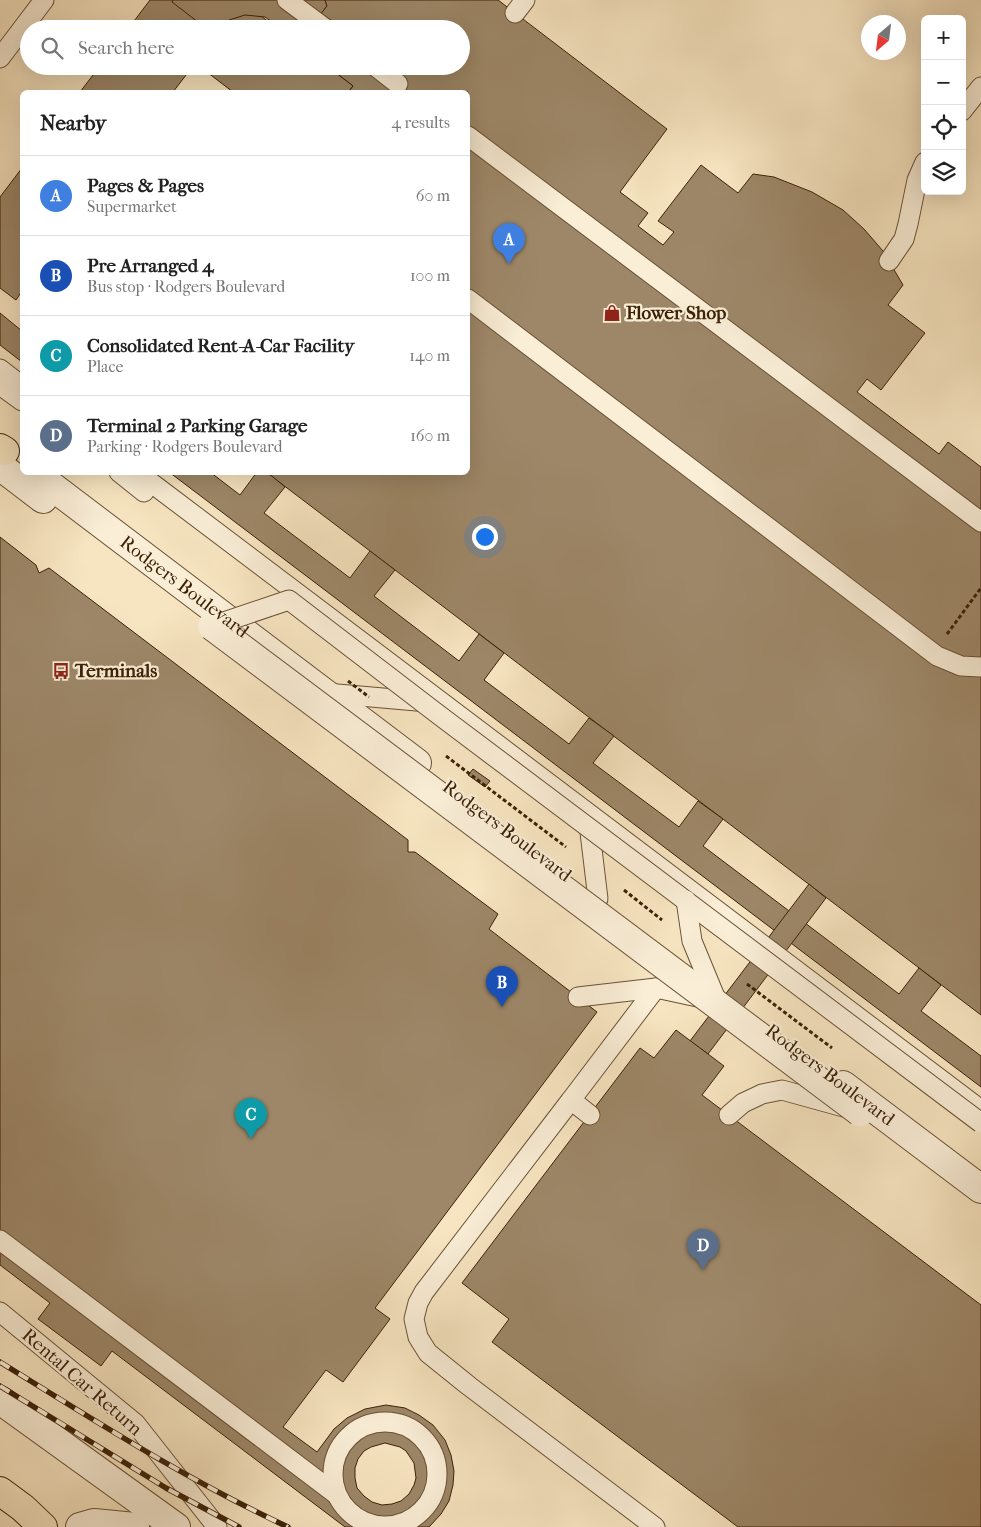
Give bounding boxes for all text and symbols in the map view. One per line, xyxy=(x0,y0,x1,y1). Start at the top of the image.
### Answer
north arrow xyxy=(861,15,906,60)
map controls xyxy=(921,15,966,195)
button: + xyxy=(921,15,966,60)
search box xyxy=(20,20,470,75)
icon: search xyxy=(38,34,66,62)
text: Search here xyxy=(78,37,174,59)
button: − xyxy=(921,60,966,105)
button: locate xyxy=(921,105,966,150)
text: Nearby xyxy=(40,111,106,135)
text: 4 results xyxy=(392,113,450,132)
button: layers xyxy=(921,150,966,195)
text: Pages & Pages xyxy=(87,175,204,197)
text: A xyxy=(51,186,61,205)
text: 60 m xyxy=(416,186,450,205)
text: Supermarket xyxy=(87,197,177,216)
pin: A xyxy=(493,223,525,264)
text: Pre Arranged 4 xyxy=(87,255,213,277)
text: B xyxy=(51,266,61,285)
text: 100 m xyxy=(410,266,450,285)
text: Bus stop · Rodgers Boulevard xyxy=(87,277,285,296)
place label: Flower Shop xyxy=(625,302,726,324)
shop icon: Flower Shop xyxy=(602,303,622,323)
text: Consolidated Rent-A-Car Facility xyxy=(87,335,354,357)
text: C xyxy=(51,346,61,365)
text: 140 m xyxy=(409,346,450,365)
text: Place xyxy=(87,357,123,376)
text: Terminal 2 Parking Garage xyxy=(87,415,307,437)
text: D xyxy=(50,426,62,445)
text: 160 m xyxy=(410,426,450,445)
text: Parking · Rodgers Boulevard xyxy=(87,437,282,456)
your location xyxy=(472,524,498,550)
street label: Rodgers Boulevard xyxy=(116,531,254,643)
place label: Terminals xyxy=(74,660,157,682)
bus stop icon: Terminals xyxy=(51,661,71,681)
street label: Rodgers Boulevard xyxy=(438,775,576,887)
pin: B xyxy=(486,966,518,1007)
street label: Rodgers Boulevard xyxy=(761,1019,899,1131)
pin: C xyxy=(235,1098,267,1139)
pin: D xyxy=(687,1229,719,1270)
street label: Rental Car Return xyxy=(17,1324,147,1440)

